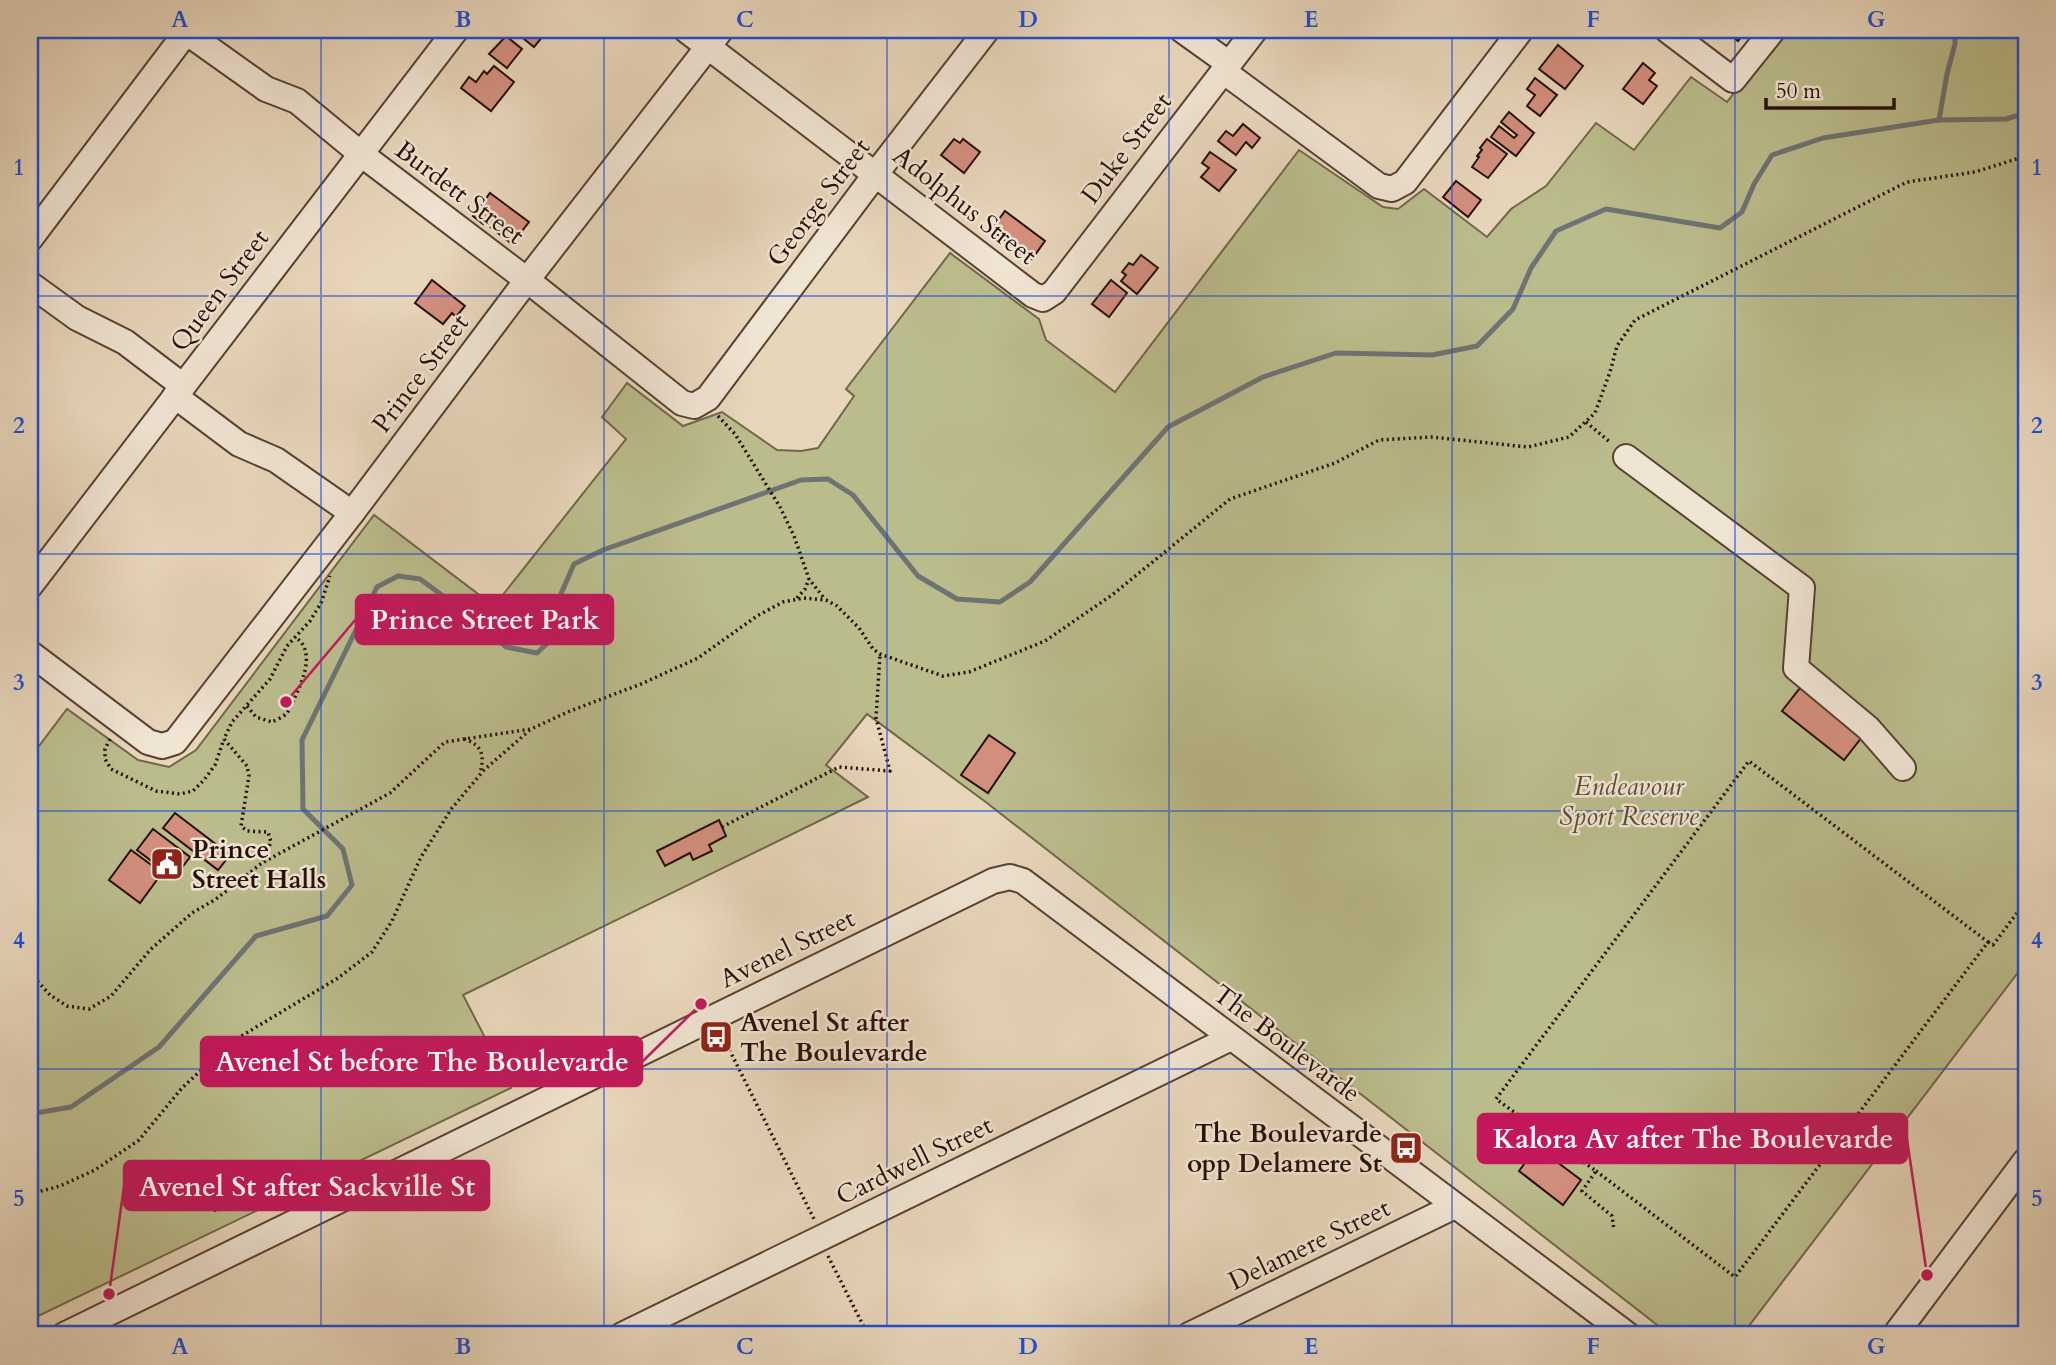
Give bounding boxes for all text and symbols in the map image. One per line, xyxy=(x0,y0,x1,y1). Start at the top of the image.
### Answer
text: A xyxy=(171,4,189,35)
text: B xyxy=(455,4,471,35)
text: C xyxy=(736,4,754,35)
text: D xyxy=(1018,4,1038,35)
text: E xyxy=(1304,4,1318,35)
text: F xyxy=(1586,4,1600,35)
text: G xyxy=(1867,4,1886,35)
scale bar xyxy=(1766,66,1893,110)
text: 50 m xyxy=(1776,77,1821,106)
street label: Duke Street xyxy=(1073,86,1180,211)
street label: George Street xyxy=(759,131,878,273)
street label: Burdett Street xyxy=(388,132,531,252)
street label: Adolphus Street xyxy=(886,138,1044,273)
text: 1 xyxy=(13,152,25,183)
text: 1 xyxy=(2031,152,2043,183)
street label: Queen Street xyxy=(162,222,277,359)
street label: Prince Street xyxy=(364,307,477,440)
text: 2 xyxy=(13,410,25,441)
text: 2 xyxy=(2031,410,2043,441)
callout: Prince Street Park xyxy=(356,595,613,644)
text: Prince Street Park xyxy=(370,601,600,639)
text: 3 xyxy=(13,667,25,698)
text: 3 xyxy=(2031,667,2043,698)
park label: Endeavour Sport Reserve xyxy=(1559,769,1700,834)
place label: Prince Street Halls xyxy=(192,832,326,897)
public building icon: Prince Street Halls xyxy=(148,845,186,883)
street label: Avenel Street xyxy=(714,901,861,996)
text: 4 xyxy=(13,925,25,956)
text: 4 xyxy=(2031,925,2043,956)
street label: The Boulevarde xyxy=(1206,976,1368,1110)
place label: Avenel St after The Boulevarde xyxy=(740,1005,928,1070)
bus stop icon: Avenel St after The Boulevarde xyxy=(697,1018,735,1056)
callout: Avenel St before The Boulevarde xyxy=(201,1037,642,1086)
text: Avenel St before The Boulevarde xyxy=(215,1043,629,1081)
street label: Cardwell Street xyxy=(830,1107,998,1213)
callout: Kalora Av after The Boulevarde xyxy=(1478,1114,1907,1163)
place label: The Boulevarde opp Delamere St xyxy=(1187,1116,1382,1181)
text: Kalora Av after The Boulevarde xyxy=(1493,1120,1893,1158)
bus stop icon: The Boulevarde opp Delamere St xyxy=(1387,1129,1425,1167)
callout: Avenel St after Sackville St xyxy=(124,1161,489,1210)
text: Avenel St after Sackville St xyxy=(139,1168,475,1206)
text: 5 xyxy=(13,1183,25,1214)
text: 5 xyxy=(2031,1183,2043,1214)
street label: Delamere Street xyxy=(1223,1190,1396,1299)
text: A xyxy=(171,1331,189,1362)
text: B xyxy=(455,1331,471,1362)
text: C xyxy=(736,1331,754,1362)
text: D xyxy=(1018,1331,1038,1362)
text: E xyxy=(1304,1331,1318,1362)
text: F xyxy=(1586,1331,1600,1362)
text: G xyxy=(1867,1331,1886,1362)

